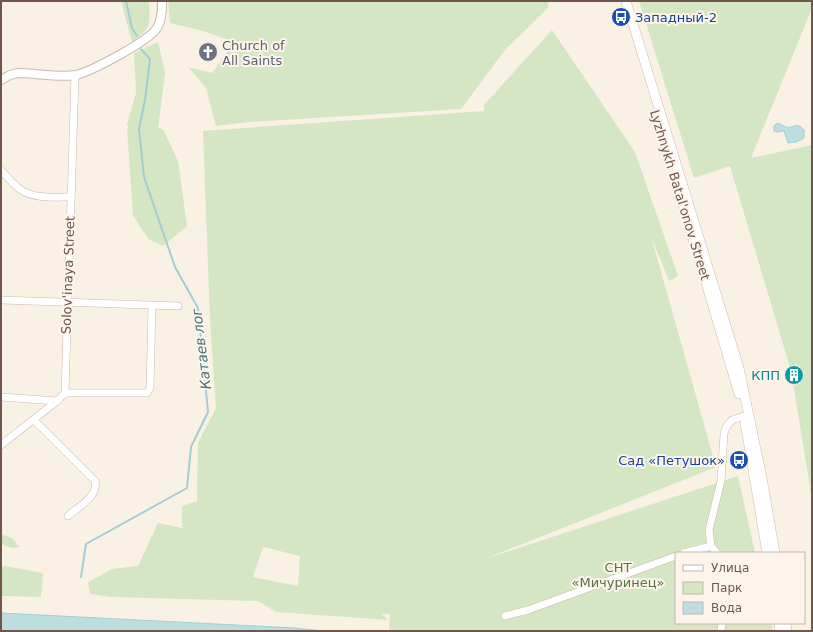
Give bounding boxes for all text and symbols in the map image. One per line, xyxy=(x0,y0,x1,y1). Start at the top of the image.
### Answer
bus stop icon: Западный-2 xyxy=(610,6,632,28)
place label: Западный-2 xyxy=(635,10,717,25)
place label: Church of All Saints xyxy=(222,38,285,68)
church icon: Church of All Saints xyxy=(197,41,219,63)
street label: Lyzhnykh Batal'onov Street xyxy=(647,108,713,282)
street label: Solov'inaya Street xyxy=(58,216,78,334)
water label: Катаев лог xyxy=(188,307,214,390)
building icon: КПП xyxy=(783,364,805,386)
place label: КПП xyxy=(751,368,780,383)
bus stop icon: Сад «Петушок» xyxy=(728,449,750,471)
place label: Сад «Петушок» xyxy=(618,453,725,468)
legend xyxy=(675,552,805,624)
park label: СНТ «Мичуринец» xyxy=(572,560,665,590)
text: Улица xyxy=(711,561,749,575)
text: Парк xyxy=(711,581,742,595)
text: Вода xyxy=(711,601,742,615)

